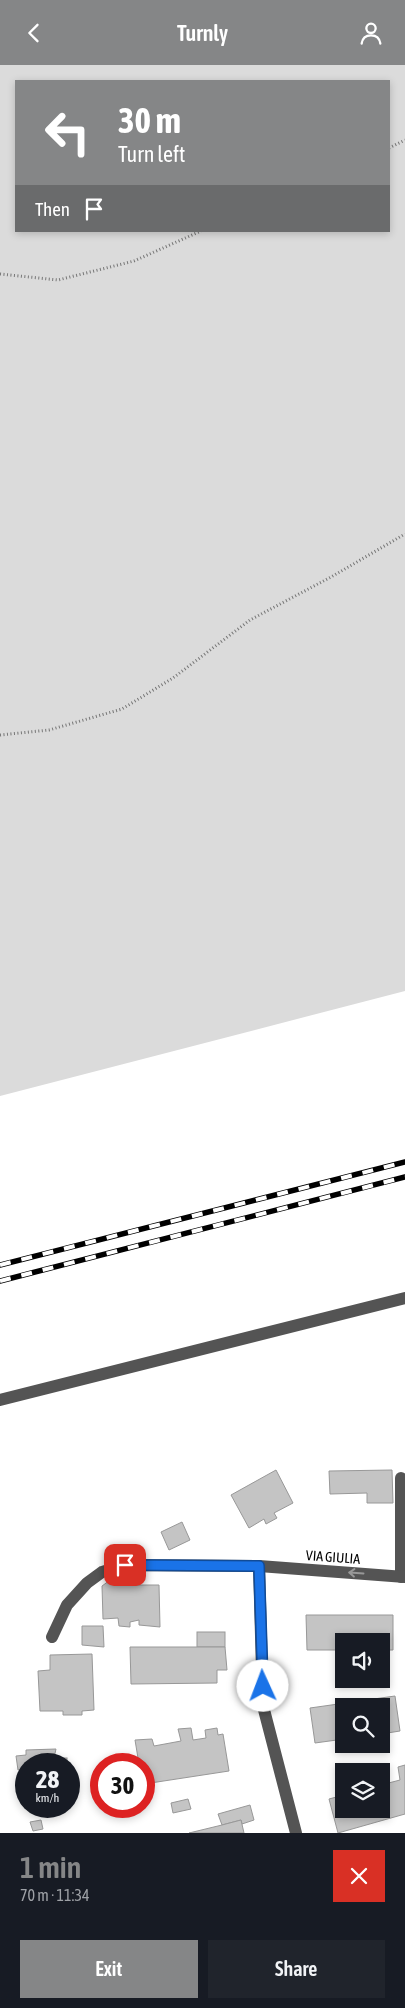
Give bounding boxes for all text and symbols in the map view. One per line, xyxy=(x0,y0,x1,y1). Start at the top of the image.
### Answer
icon: back xyxy=(20,19,48,47)
icon: person xyxy=(357,19,385,47)
text: Turnly xyxy=(177,20,228,46)
icon: left xyxy=(35,100,100,165)
text: 30 m xyxy=(118,100,181,140)
text: Turn left xyxy=(118,141,185,167)
icon: arrive xyxy=(80,195,108,223)
text: Then xyxy=(35,198,70,220)
pin xyxy=(104,1544,146,1586)
street label: VIA GIULIA xyxy=(305,1547,361,1567)
icon: arrive xyxy=(111,1551,139,1579)
one-way arrow xyxy=(349,1569,365,1578)
map controls xyxy=(335,1633,390,1818)
button: sound xyxy=(335,1633,390,1688)
position arrow xyxy=(236,1659,288,1711)
button: search xyxy=(335,1698,390,1753)
speed limit sign: 30 xyxy=(90,1753,155,1818)
button: layers xyxy=(335,1763,390,1818)
text: 28 xyxy=(36,1765,59,1793)
text: km/h xyxy=(36,1791,59,1805)
text: 1 min xyxy=(20,1850,81,1884)
button: close xyxy=(333,1850,385,1902)
text: 70 m · 11:34 xyxy=(20,1886,90,1904)
button: Exit xyxy=(20,1940,198,1998)
button: Share xyxy=(208,1940,385,1998)

